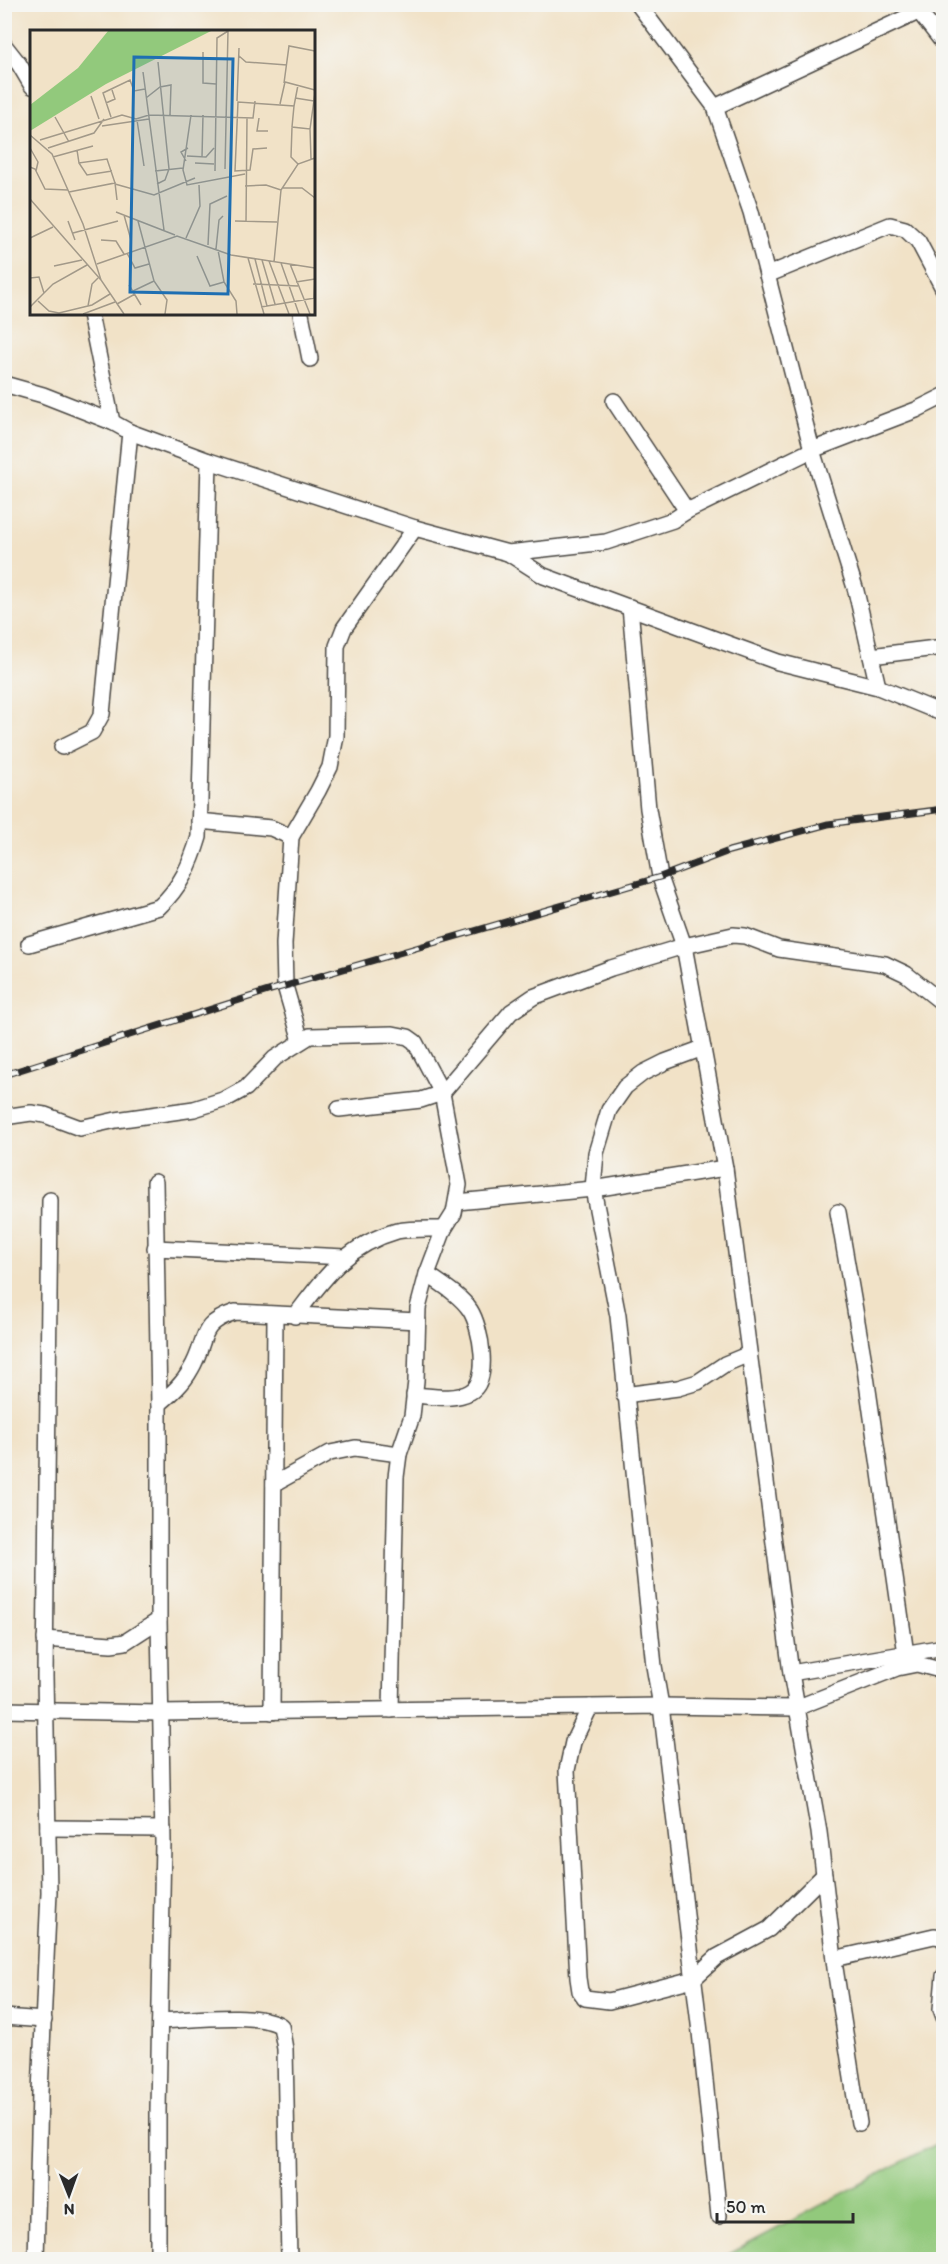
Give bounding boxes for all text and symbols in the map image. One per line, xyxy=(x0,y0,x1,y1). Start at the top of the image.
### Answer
inset map xyxy=(30,30,315,315)
north arrow xyxy=(39,2165,99,2225)
scale bar xyxy=(717,2186,854,2224)
text: 50 m xyxy=(726,2196,766,2218)
text: N xyxy=(64,2200,75,2219)

